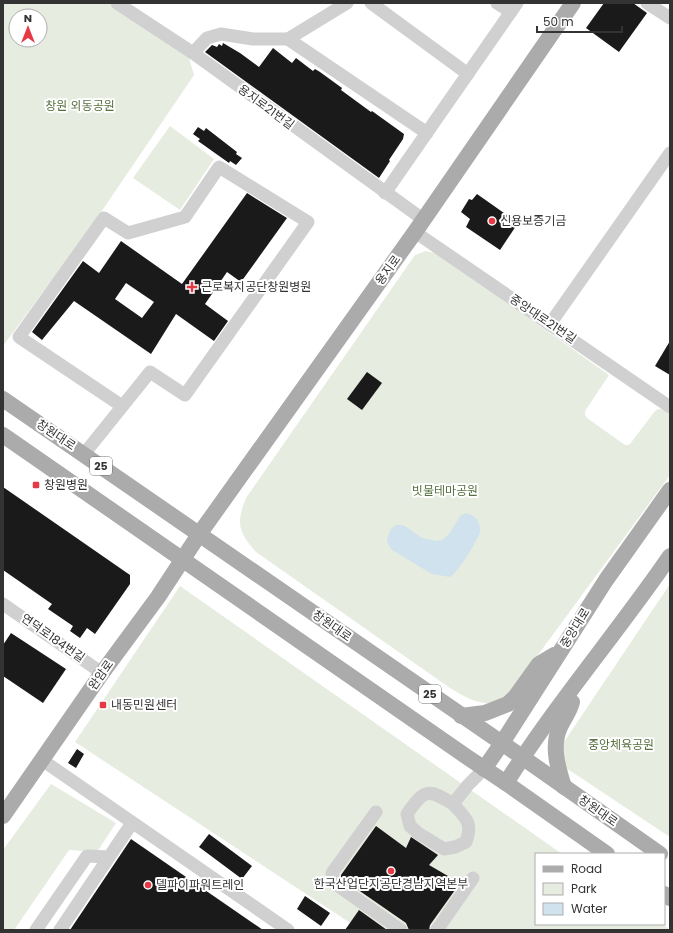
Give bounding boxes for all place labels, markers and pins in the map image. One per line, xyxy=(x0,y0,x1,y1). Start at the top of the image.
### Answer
place label: 신용보증기금 xyxy=(500,212,566,229)
marker: 신용보증기금 xyxy=(487,216,497,226)
place label: 근로복지공단창원병원 xyxy=(201,278,311,295)
marker: 근로복지공단창원병원 xyxy=(186,281,198,293)
place label: 창원병원 xyxy=(44,476,88,493)
marker: 창원병원 xyxy=(31,480,41,490)
place label: 내동민원센터 xyxy=(111,696,177,713)
marker: 내동민원센터 xyxy=(98,700,108,710)
marker: 한국산업단지공단경남지역본부 xyxy=(386,866,396,876)
place label: 한국산업단지공단경남지역본부 xyxy=(314,875,468,892)
place label: 델파이파워트레인 xyxy=(156,876,244,893)
marker: 델파이파워트레인 xyxy=(143,880,153,890)

